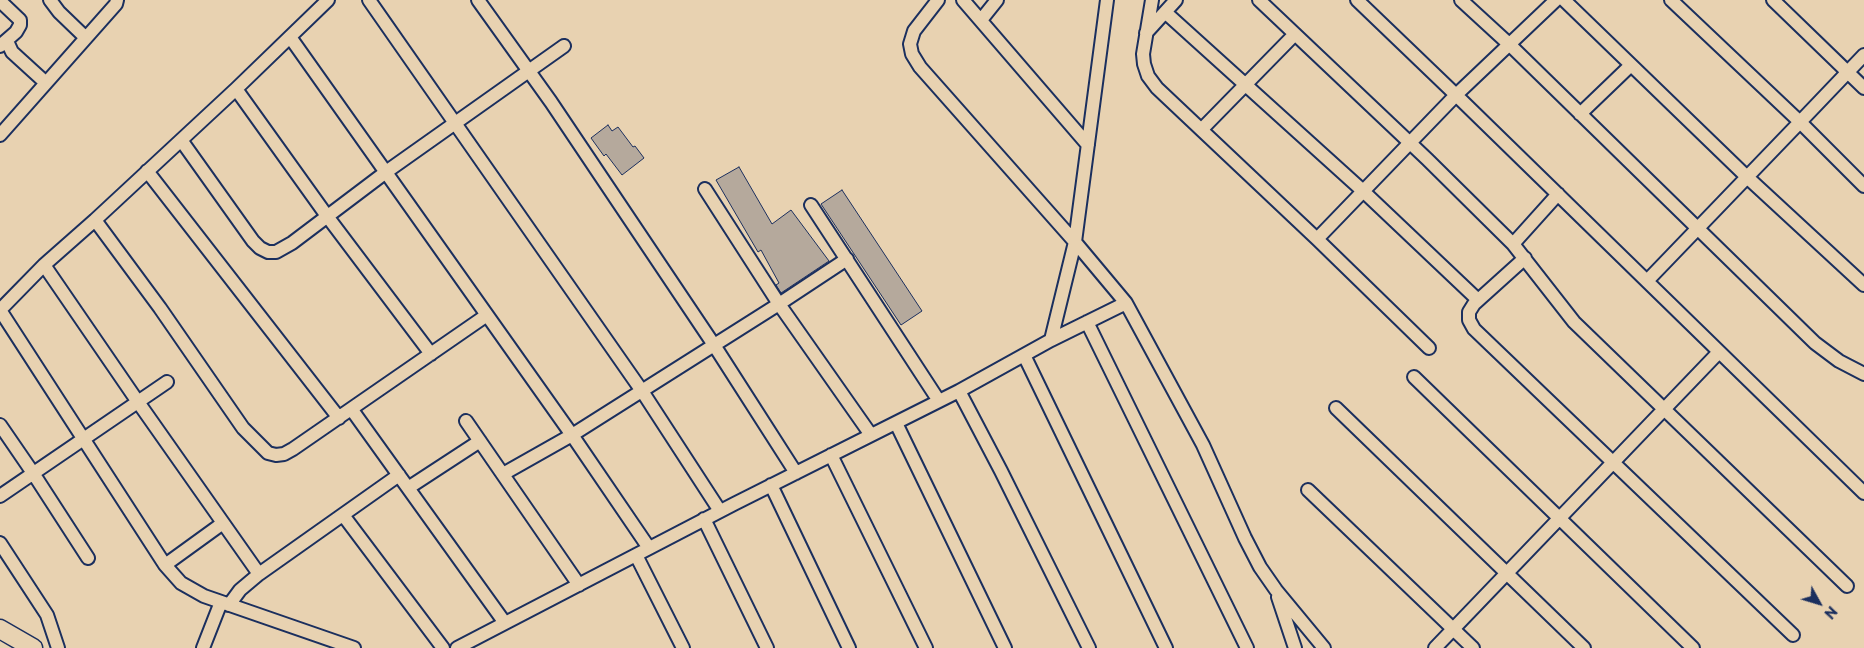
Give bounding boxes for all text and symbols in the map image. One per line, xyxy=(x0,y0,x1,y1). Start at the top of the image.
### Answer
north arrow xyxy=(1794,578,1844,628)
text: N xyxy=(1819,602,1843,624)

